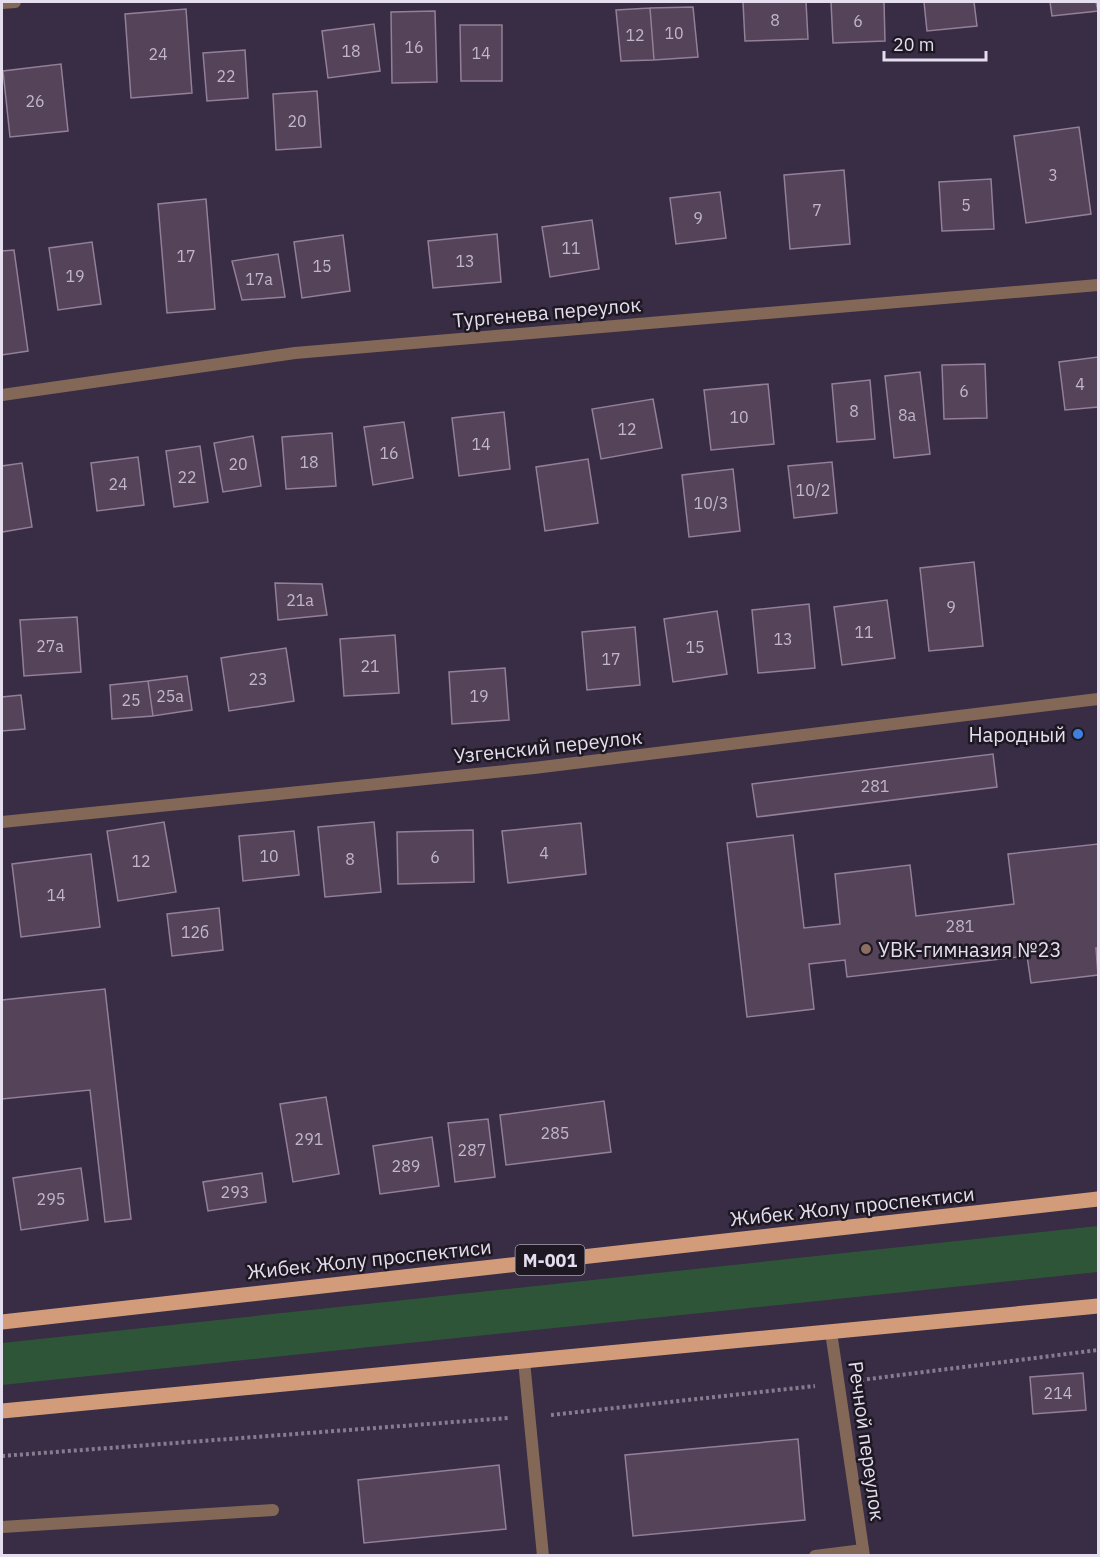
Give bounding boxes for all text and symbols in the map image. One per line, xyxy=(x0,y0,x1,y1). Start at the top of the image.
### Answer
house number: 8 xyxy=(770,10,780,30)
house number: 6 xyxy=(853,11,863,31)
house number: 10 xyxy=(664,23,684,43)
scale bar xyxy=(884,24,986,62)
house number: 12 xyxy=(625,25,645,45)
text: 20 m xyxy=(893,33,935,56)
house number: 16 xyxy=(404,37,424,57)
house number: 18 xyxy=(341,41,361,61)
house number: 14 xyxy=(471,43,491,63)
house number: 24 xyxy=(148,44,168,64)
house number: 22 xyxy=(216,66,236,86)
house number: 26 xyxy=(25,91,45,111)
house number: 20 xyxy=(287,111,307,131)
house number: 3 xyxy=(1048,165,1058,185)
house number: 5 xyxy=(961,195,971,215)
house number: 7 xyxy=(812,200,822,220)
house number: 9 xyxy=(693,208,703,228)
house number: 11 xyxy=(561,238,581,258)
house number: 17 xyxy=(176,246,196,266)
house number: 13 xyxy=(455,251,475,271)
house number: 15 xyxy=(312,256,332,276)
house number: 19 xyxy=(65,266,85,286)
house number: 17а xyxy=(245,269,273,289)
street label: Тургенева переулок xyxy=(452,290,642,334)
house number: 4 xyxy=(1075,374,1085,394)
house number: 6 xyxy=(959,381,969,401)
house number: 8 xyxy=(849,401,859,421)
house number: 8а xyxy=(898,405,917,425)
house number: 10 xyxy=(729,407,749,427)
house number: 12 xyxy=(617,419,637,439)
house number: 14 xyxy=(471,434,491,454)
house number: 16 xyxy=(379,443,399,463)
house number: 18 xyxy=(299,452,319,472)
house number: 20 xyxy=(228,454,248,474)
house number: 22 xyxy=(177,467,197,487)
house number: 24 xyxy=(108,474,128,494)
house number: 10/2 xyxy=(796,480,830,500)
house number: 10/3 xyxy=(694,493,728,513)
house number: 21а xyxy=(286,590,314,610)
house number: 9 xyxy=(946,597,956,617)
house number: 11 xyxy=(854,622,874,642)
house number: 13 xyxy=(773,629,793,649)
house number: 27а xyxy=(36,636,64,656)
house number: 15 xyxy=(685,637,705,657)
house number: 17 xyxy=(601,649,621,669)
house number: 21 xyxy=(360,656,380,676)
house number: 23 xyxy=(248,669,268,689)
house number: 25а xyxy=(156,686,184,706)
house number: 19 xyxy=(469,686,489,706)
house number: 25 xyxy=(121,690,141,710)
place label: Народный xyxy=(968,721,1066,748)
street label: Узгенский переулок xyxy=(452,723,644,769)
marker: Народный xyxy=(1071,727,1085,741)
house number: 281 xyxy=(861,776,889,796)
house number: 4 xyxy=(539,843,549,863)
house number: 10 xyxy=(259,846,279,866)
house number: 6 xyxy=(430,847,440,867)
house number: 8 xyxy=(345,849,355,869)
house number: 12 xyxy=(131,851,151,871)
house number: 14 xyxy=(46,885,66,905)
house number: 281 xyxy=(946,916,974,936)
house number: 12б xyxy=(181,922,209,942)
place label: УВК-гимназия №23 xyxy=(878,936,1062,963)
marker: УВК-гимназия №23 xyxy=(859,942,873,956)
house number: 285 xyxy=(541,1123,569,1143)
house number: 291 xyxy=(295,1129,323,1149)
house number: 287 xyxy=(458,1140,486,1160)
house number: 289 xyxy=(392,1156,420,1176)
street label: Жибек Жолу проспектиси xyxy=(728,1180,976,1232)
house number: 293 xyxy=(221,1182,249,1202)
house number: 295 xyxy=(37,1189,65,1209)
street label: Жибек Жолу проспектиси xyxy=(245,1233,493,1285)
road number: М-001 xyxy=(516,1245,584,1275)
street label: Речной переулок xyxy=(842,1359,892,1523)
house number: 214 xyxy=(1044,1383,1072,1403)

